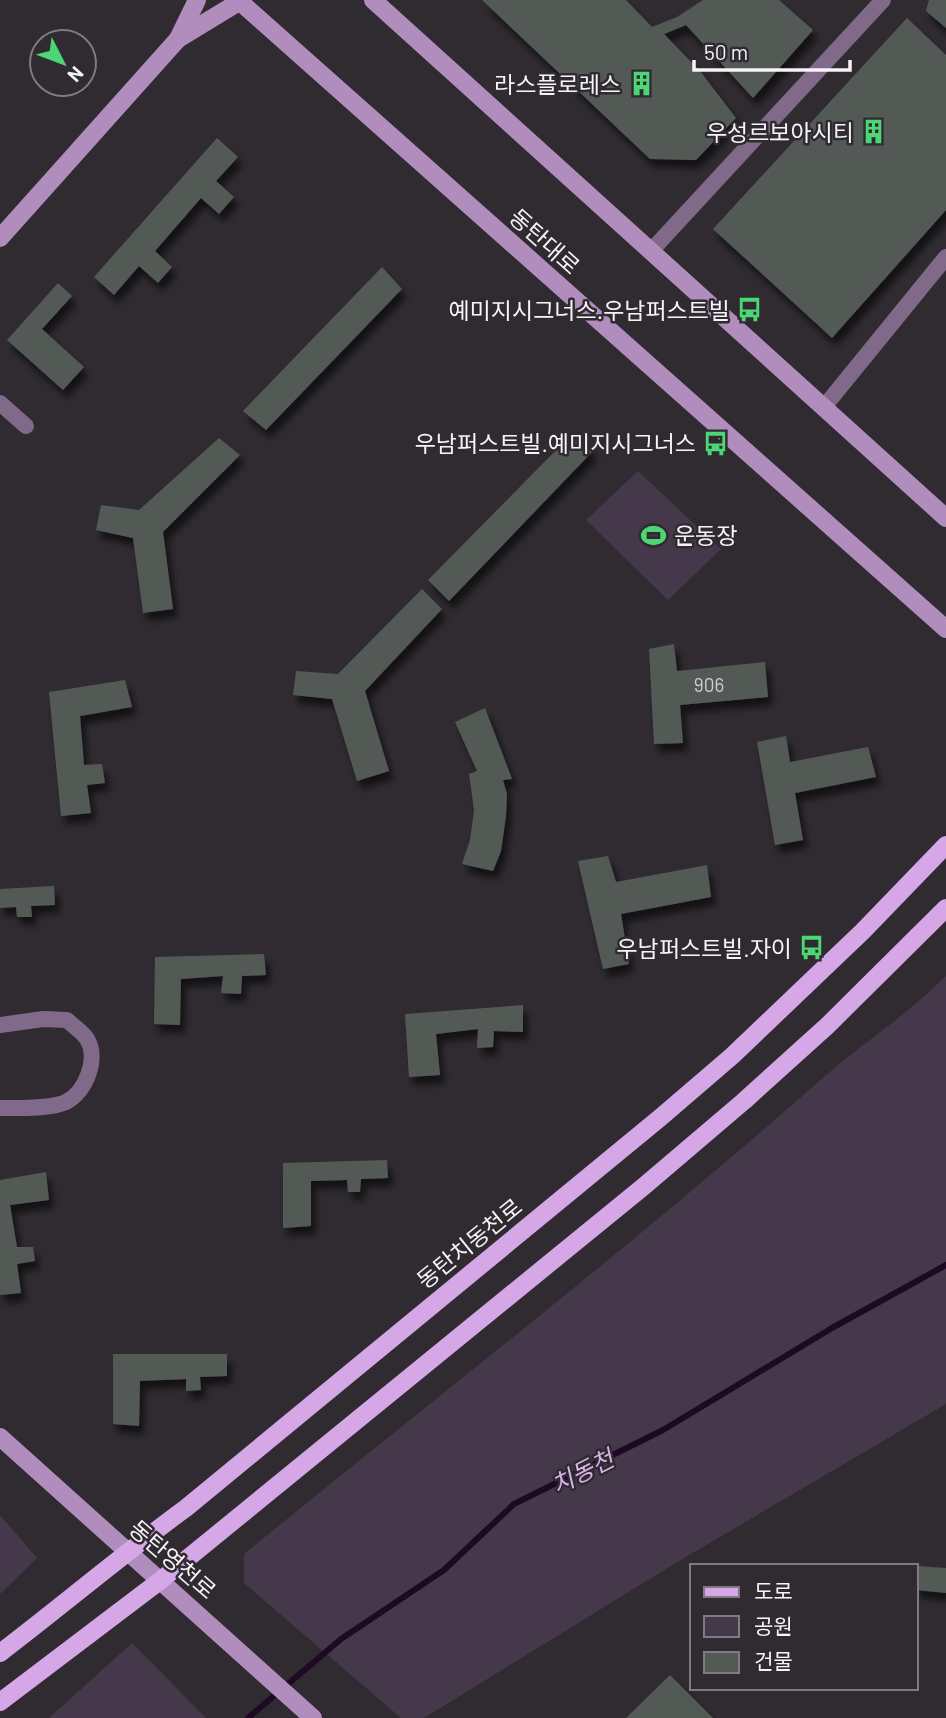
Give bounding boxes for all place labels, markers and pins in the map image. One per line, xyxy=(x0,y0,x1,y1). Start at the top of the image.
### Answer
place label: 라스플로레스 xyxy=(494,70,621,98)
building icon: 라스플로레스 xyxy=(627,70,655,98)
place label: 우성르보아시티 xyxy=(706,118,854,146)
building icon: 우성르보아시티 xyxy=(860,118,888,146)
place label: 예미지시그너스.우남퍼스트빌 xyxy=(449,296,730,324)
bus stop icon: 예미지시그너스.우남퍼스트빌 xyxy=(736,296,764,324)
place label: 우남퍼스트빌.예미지시그너스 xyxy=(415,429,696,457)
bus stop icon: 우남퍼스트빌.예미지시그너스 xyxy=(702,429,730,457)
sports icon: 운동장 xyxy=(640,521,668,549)
place label: 운동장 xyxy=(674,521,737,549)
place label: 우남퍼스트빌.자이 xyxy=(616,934,792,962)
bus stop icon: 우남퍼스트빌.자이 xyxy=(798,934,826,962)

